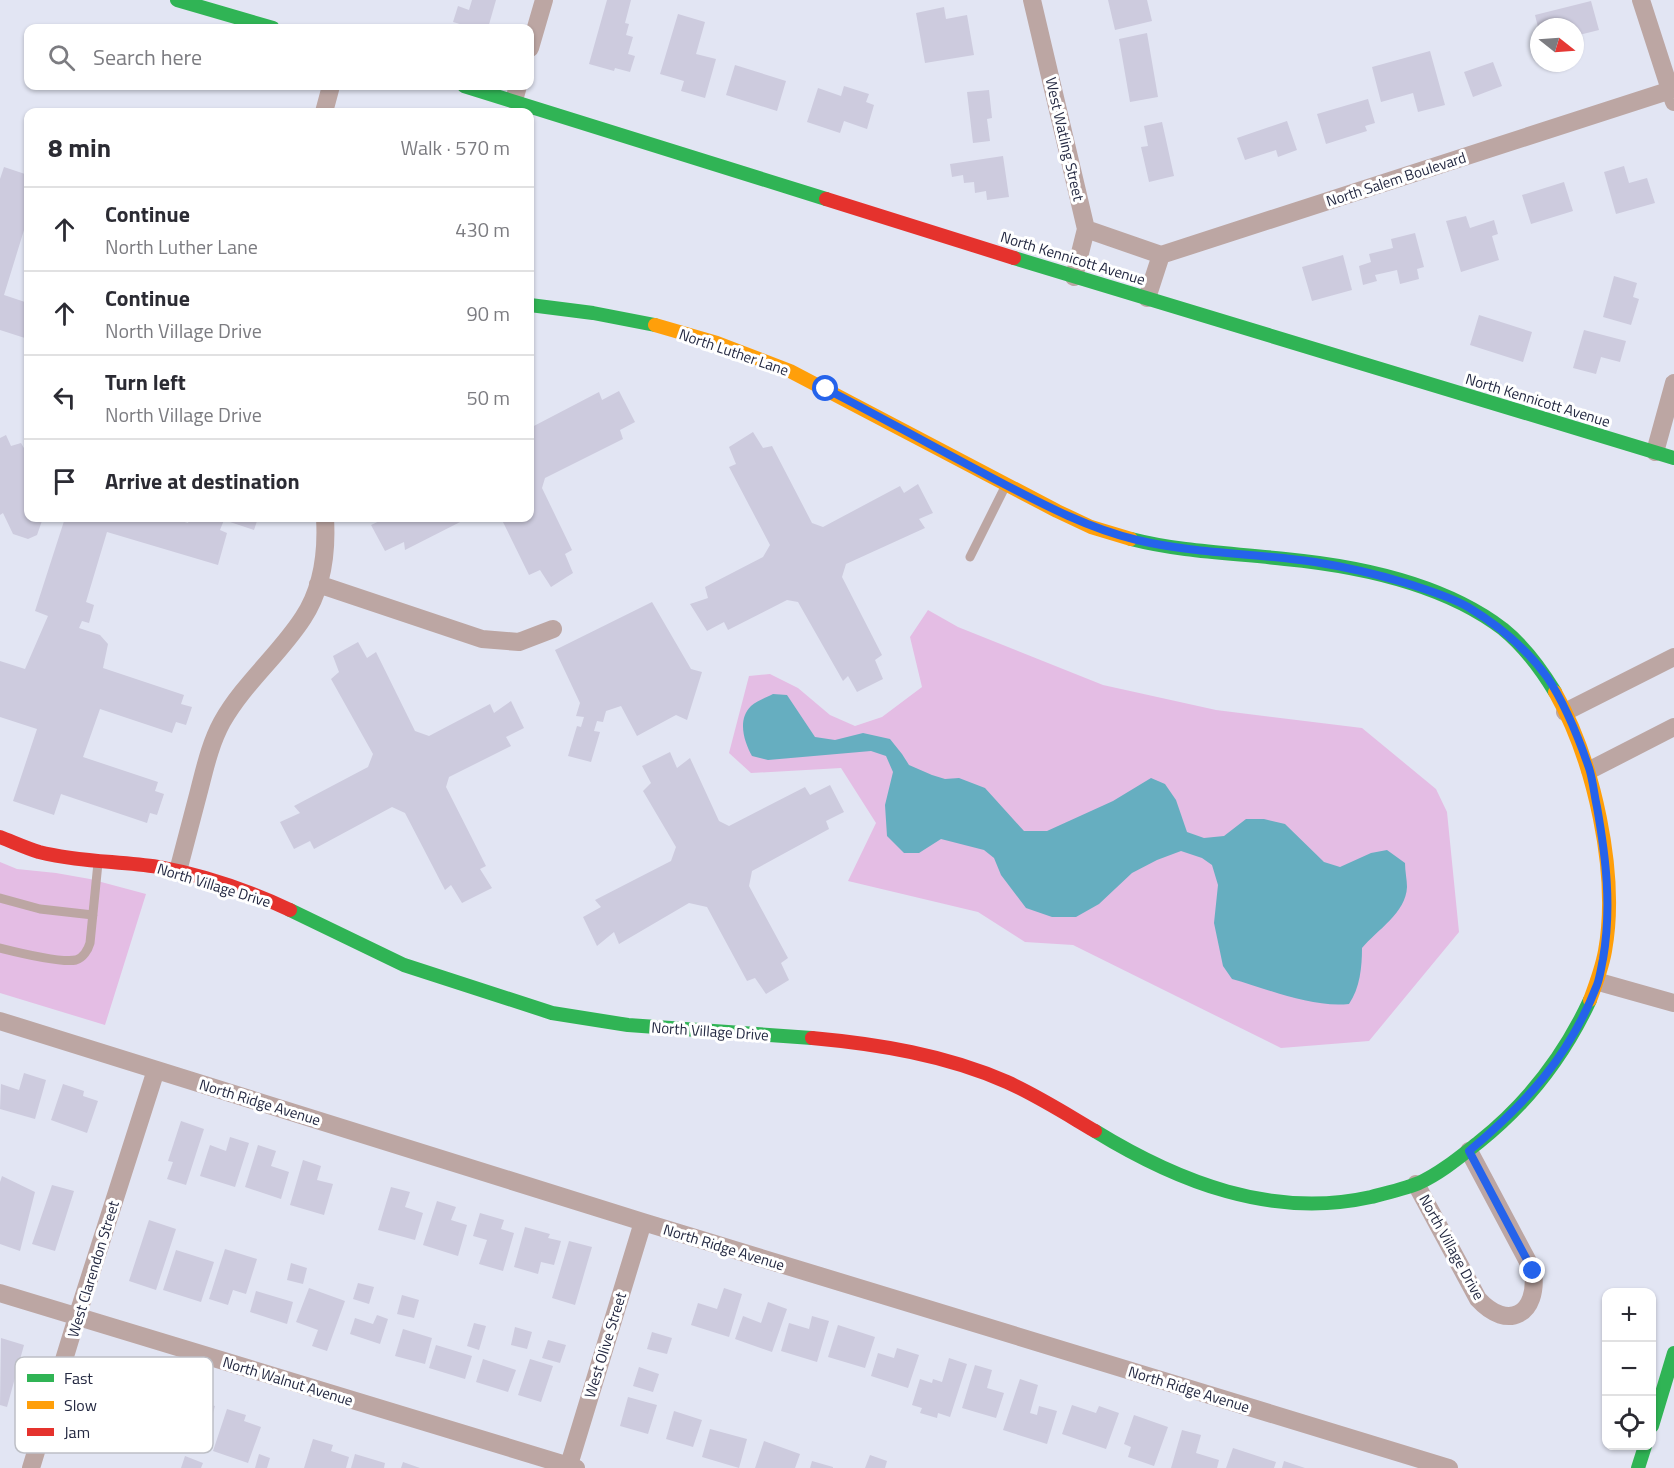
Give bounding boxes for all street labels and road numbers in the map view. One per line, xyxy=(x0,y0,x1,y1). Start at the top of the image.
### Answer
street label: West Watling Street xyxy=(1040,75,1091,204)
street label: North Salem Boulevard xyxy=(1323,146,1469,212)
street label: North Kennicott Avenue xyxy=(998,225,1148,291)
street label: North Luther Lane xyxy=(676,322,792,382)
street label: North Kennicott Avenue xyxy=(1463,367,1613,433)
street label: North Village Drive xyxy=(154,857,274,913)
street label: North Village Drive xyxy=(651,1015,769,1047)
street label: North Ridge Avenue xyxy=(197,1073,323,1131)
street label: North Village Drive xyxy=(1413,1190,1491,1304)
street label: West Clarendon Street xyxy=(61,1197,125,1340)
street label: North Ridge Avenue xyxy=(661,1218,787,1276)
street label: West Olive Street xyxy=(578,1289,632,1401)
street label: North Walnut Avenue xyxy=(220,1350,356,1412)
street label: North Ridge Avenue xyxy=(1126,1360,1252,1418)

